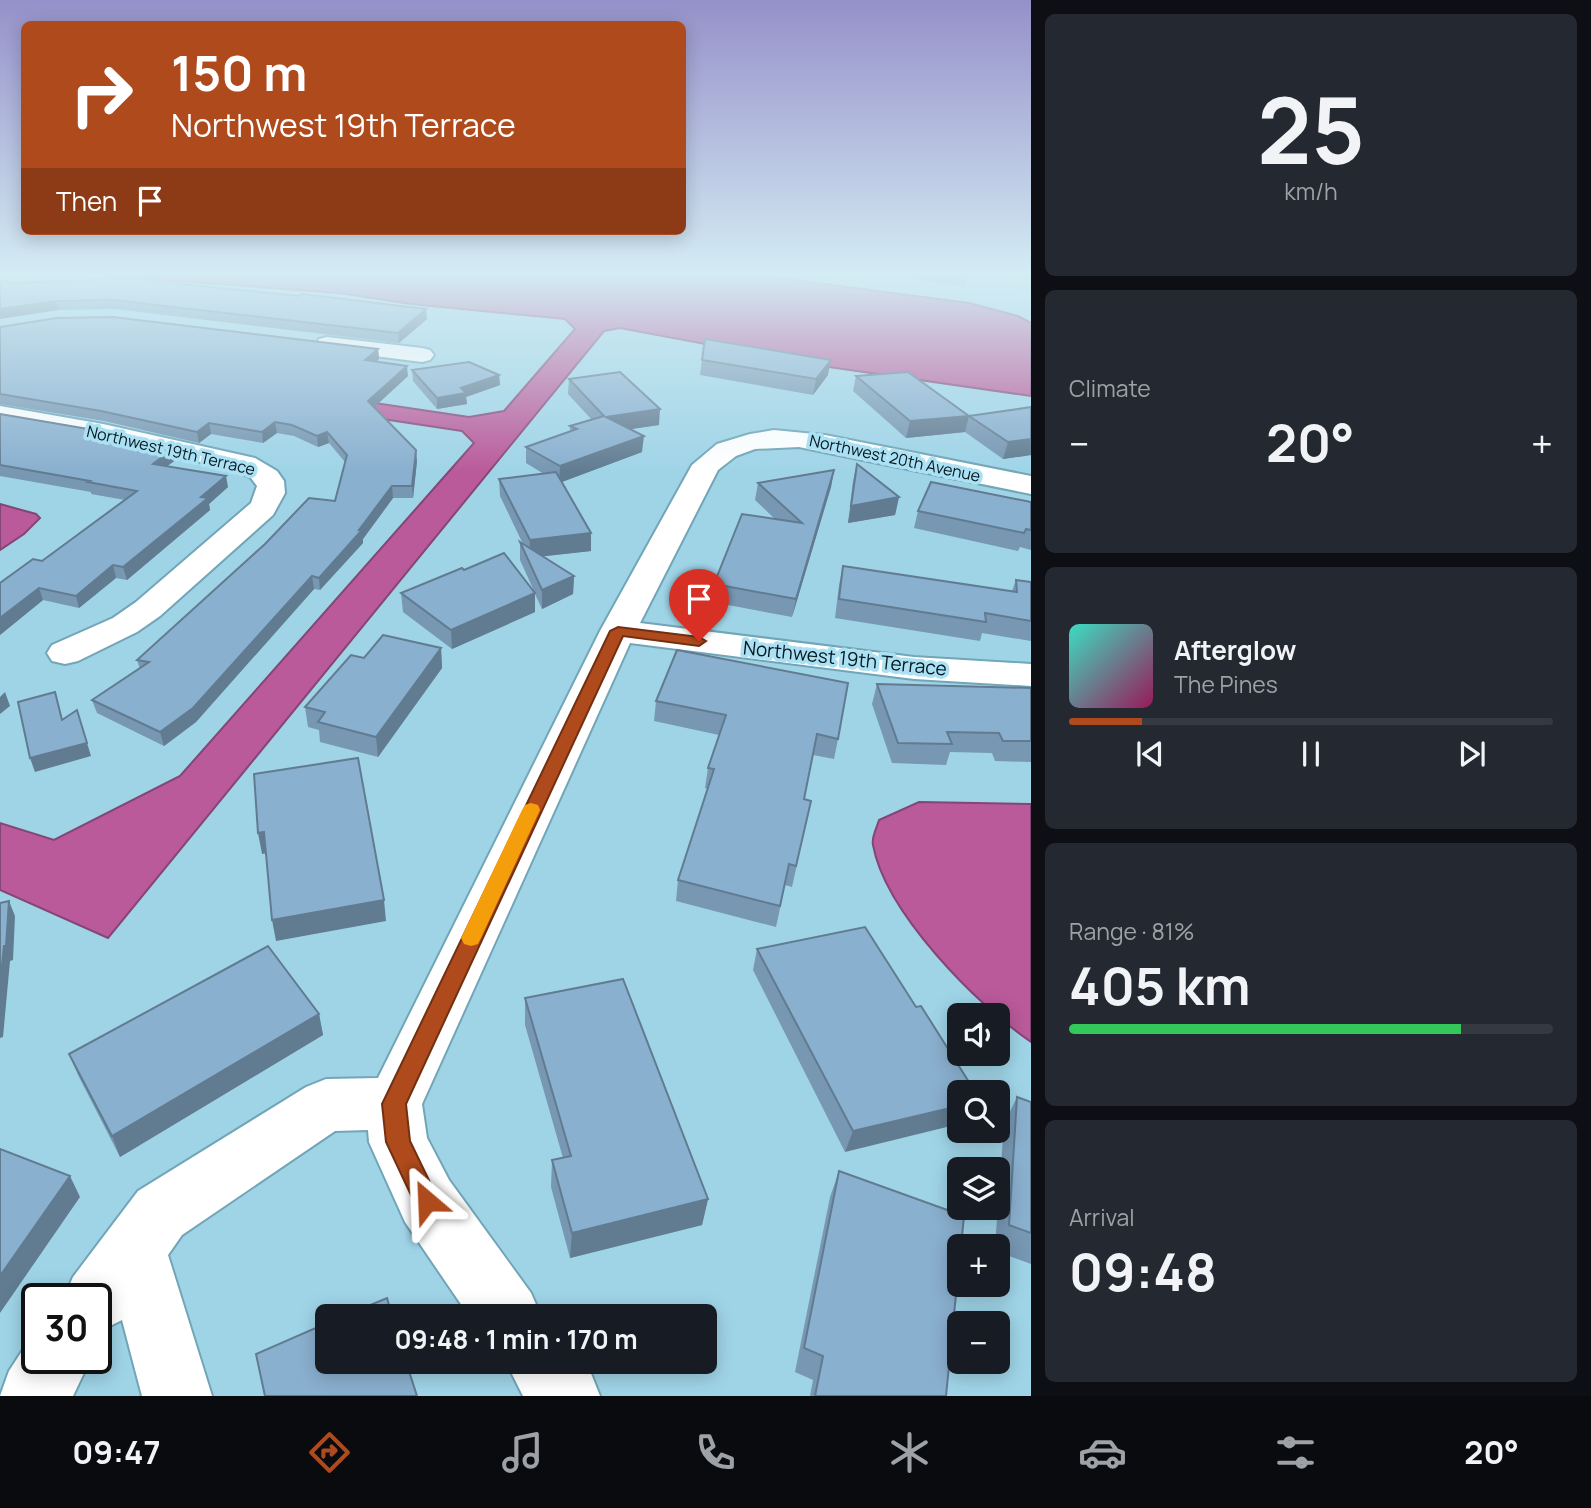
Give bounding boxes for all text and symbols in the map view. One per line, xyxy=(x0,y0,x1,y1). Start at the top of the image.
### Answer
text: 150 m xyxy=(171,39,307,106)
icon: right xyxy=(56,49,147,140)
text: 25 xyxy=(1257,67,1365,191)
text: Northwest 19th Terrace xyxy=(171,103,516,147)
text: km/h xyxy=(1284,175,1338,207)
icon: arrive xyxy=(131,182,169,220)
text: Then xyxy=(56,183,117,219)
text: Climate xyxy=(1069,372,1151,404)
text: 20° xyxy=(1266,407,1355,478)
text: − xyxy=(1069,417,1090,469)
text: + xyxy=(1531,417,1553,469)
street label: Northwest 19th Terrace xyxy=(85,420,257,480)
street label: Northwest 20th Avenue xyxy=(808,429,982,487)
pin xyxy=(669,569,729,641)
icon: arrive xyxy=(680,580,718,618)
text: Afterglow xyxy=(1174,632,1296,668)
street label: Northwest 19th Terrace xyxy=(742,634,948,682)
text: The Pines xyxy=(1174,668,1278,700)
icon: previous xyxy=(1131,735,1169,773)
icon: pause xyxy=(1292,735,1330,773)
icon: next xyxy=(1453,735,1491,773)
text: Range · 81% xyxy=(1069,915,1194,947)
text: 405 km xyxy=(1069,950,1250,1021)
map controls xyxy=(947,1003,1010,1374)
button: sound xyxy=(947,1003,1010,1066)
button: search xyxy=(947,1080,1010,1143)
button: layers xyxy=(947,1157,1010,1220)
position arrow xyxy=(390,1164,464,1238)
text: Arrival xyxy=(1069,1201,1135,1233)
button: + xyxy=(947,1234,1010,1297)
text: 09:48 xyxy=(1069,1236,1217,1307)
speed limit sign: 30 xyxy=(21,1283,112,1374)
button: − xyxy=(947,1311,1010,1374)
text: 09:48 · 1 min · 170 m xyxy=(394,1321,638,1357)
icon: directions xyxy=(305,1428,354,1477)
icon: music xyxy=(498,1428,547,1477)
icon: phone xyxy=(691,1428,740,1477)
icon: climate xyxy=(885,1428,934,1477)
icon: car xyxy=(1078,1428,1127,1477)
icon: filters xyxy=(1271,1428,1320,1477)
text: 09:47 xyxy=(72,1430,161,1474)
text: 20° xyxy=(1464,1430,1519,1474)

